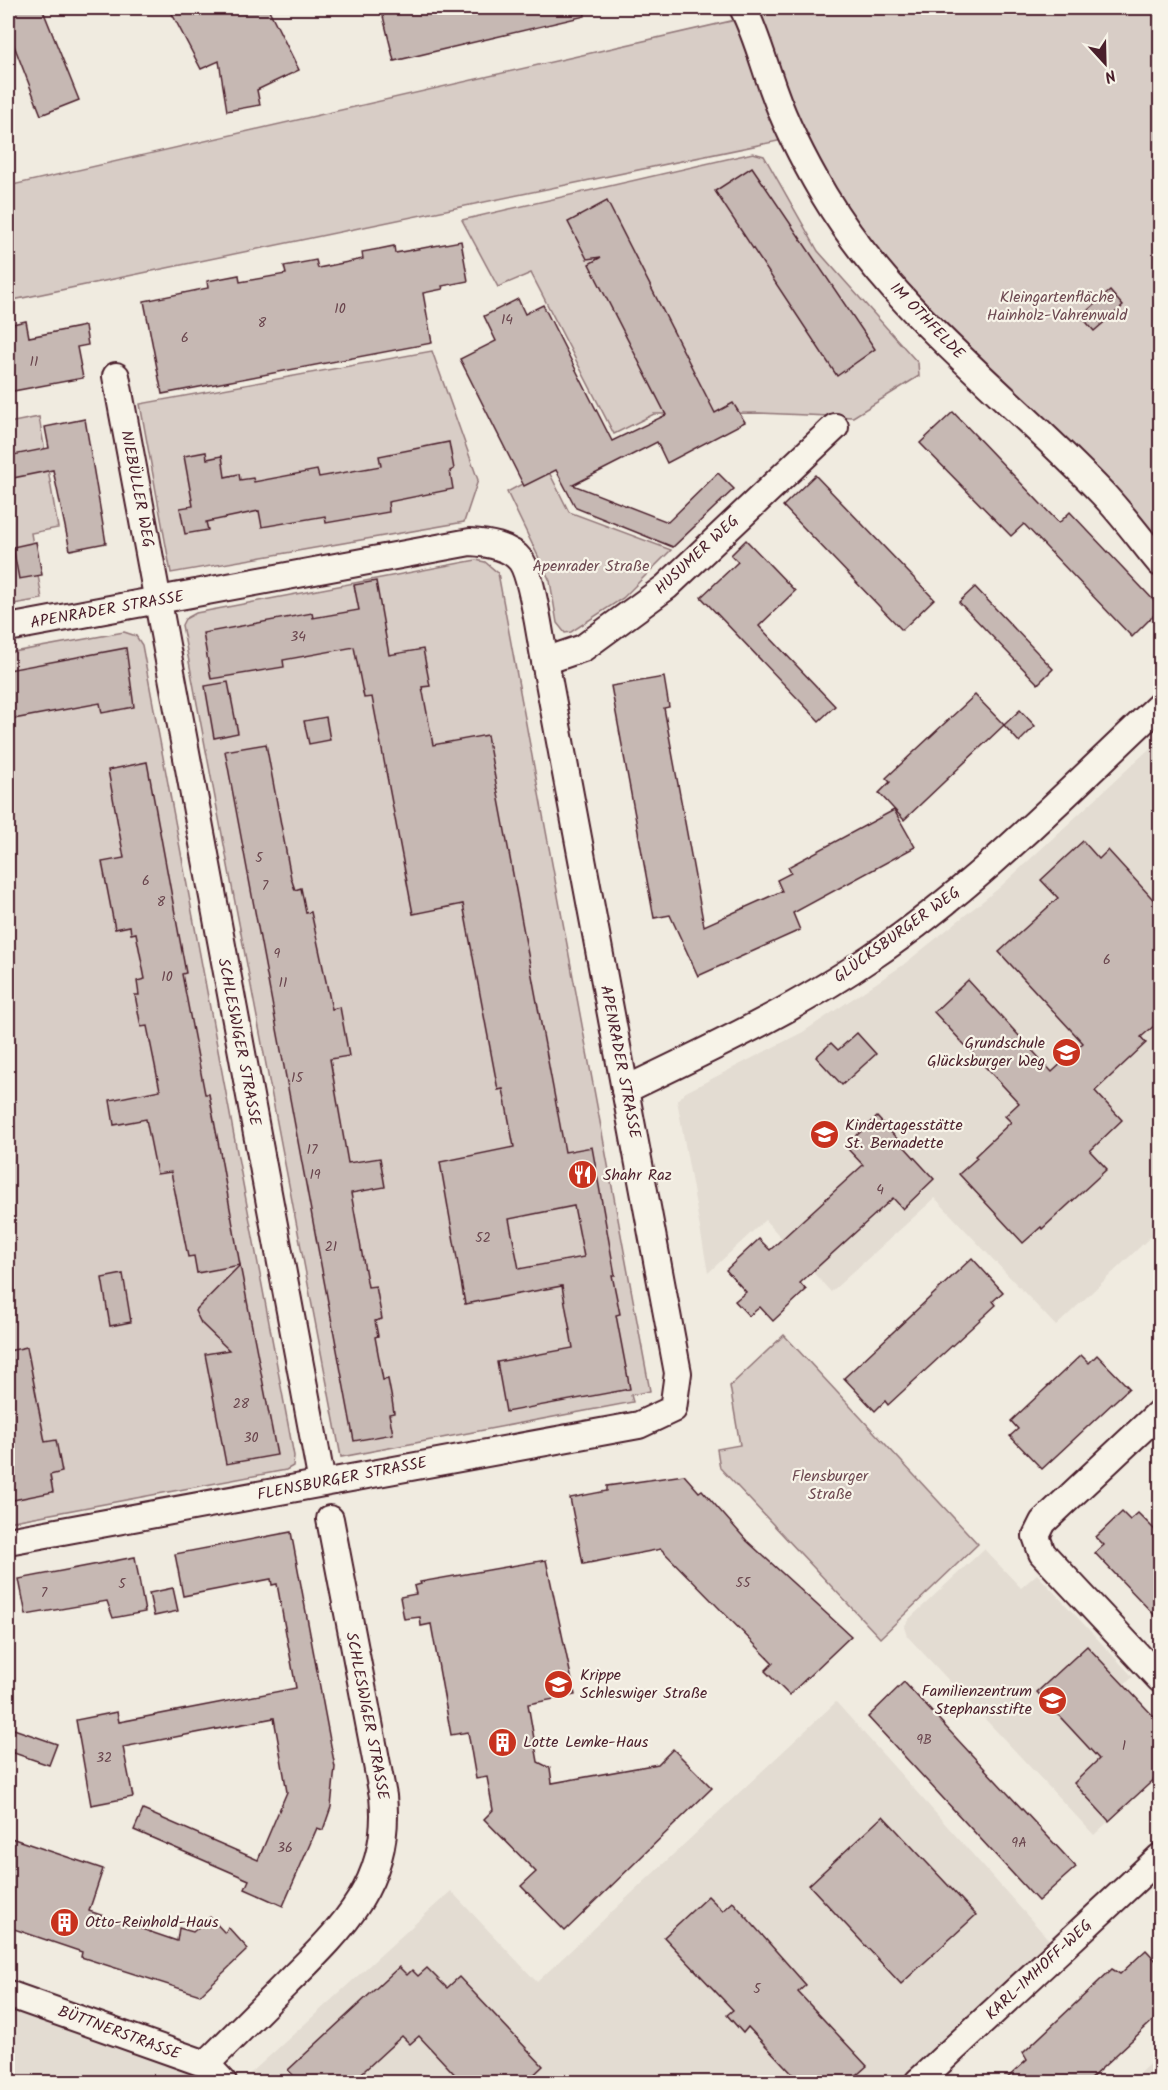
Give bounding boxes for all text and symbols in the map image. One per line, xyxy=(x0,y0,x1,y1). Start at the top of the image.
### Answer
north arrow xyxy=(1075,33,1135,93)
text: N xyxy=(1101,62,1119,89)
street label: IM OTHFELDE xyxy=(884,277,971,366)
park label: Kleingartenfläche Hainholz-Vahrenwald xyxy=(987,285,1128,328)
house number: 10 xyxy=(334,298,346,320)
house number: 14 xyxy=(501,309,513,331)
house number: 8 xyxy=(258,312,267,334)
house number: 6 xyxy=(181,327,189,349)
house number: 11 xyxy=(30,351,38,373)
street label: NIEBÜLLER WEG xyxy=(113,428,161,550)
street label: HUSUMER WEG xyxy=(649,509,745,601)
park label: Apenrader Straße xyxy=(533,554,649,579)
street label: APENRADER STRASSE xyxy=(28,584,186,636)
house number: 34 xyxy=(290,626,306,648)
house number: 5 xyxy=(255,847,264,869)
house number: 6 xyxy=(142,870,150,892)
house number: 7 xyxy=(262,875,269,897)
street label: GLÜCKSBURGER WEG xyxy=(829,880,965,990)
house number: 8 xyxy=(157,891,166,913)
house number: 9 xyxy=(274,943,281,965)
house number: 6 xyxy=(1103,949,1111,971)
street label: SCHLESWIGER STRASSE xyxy=(210,956,268,1129)
house number: 10 xyxy=(161,966,173,988)
house number: 11 xyxy=(279,972,287,994)
street label: APENRADER STRASSE xyxy=(593,983,647,1141)
place label: Grundschule Glücksburger Weg xyxy=(927,1031,1045,1074)
school or university icon: Grundschule Glücksburger Weg xyxy=(1050,1036,1082,1068)
house number: 15 xyxy=(291,1067,304,1089)
place label: Kindertagesstätte St. Bernadette xyxy=(845,1113,963,1156)
school or university icon: Kindertagesstätte St. Bernadette xyxy=(808,1118,840,1150)
house number: 17 xyxy=(307,1139,318,1161)
restaurant icon: Shahr Raz xyxy=(566,1159,598,1191)
place label: Shahr Raz xyxy=(603,1163,672,1188)
house number: 19 xyxy=(309,1164,321,1186)
house number: 4 xyxy=(876,1179,884,1201)
house number: 52 xyxy=(475,1227,491,1249)
house number: 21 xyxy=(325,1236,337,1258)
house number: 28 xyxy=(233,1393,250,1415)
house number: 30 xyxy=(244,1427,259,1449)
street label: FLENSBURGER STRASSE xyxy=(255,1450,430,1508)
park label: Flensburger Straße xyxy=(792,1464,870,1507)
house number: 55 xyxy=(735,1572,752,1594)
house number: 5 xyxy=(118,1573,127,1595)
house number: 7 xyxy=(41,1582,48,1604)
street label: SCHLESWIGER STRASSE xyxy=(338,1630,396,1803)
place label: Krippe Schleswiger Straße xyxy=(580,1663,707,1706)
school or university icon: Krippe Schleswiger Straße xyxy=(543,1668,575,1700)
place label: Familienzentrum Stephansstifte xyxy=(921,1679,1032,1722)
school or university icon: Familienzentrum Stephansstifte xyxy=(1037,1684,1069,1716)
building icon: Lotte Lemke-Haus xyxy=(486,1726,518,1758)
house number: 9B xyxy=(916,1729,932,1751)
place label: Lotte Lemke-Haus xyxy=(523,1730,649,1755)
house number: 1 xyxy=(1122,1735,1126,1757)
house number: 32 xyxy=(96,1747,112,1769)
house number: 9A xyxy=(1011,1832,1027,1854)
house number: 36 xyxy=(277,1837,293,1859)
building icon: Otto-Reinhold-Haus xyxy=(48,1906,80,1938)
place label: Otto-Reinhold-Haus xyxy=(85,1910,219,1935)
street label: KARL-IMHOFF-WEG xyxy=(980,1914,1098,2026)
house number: 5 xyxy=(753,1978,762,2000)
street label: BÜTTNERSTRASSE xyxy=(54,1999,184,2067)

